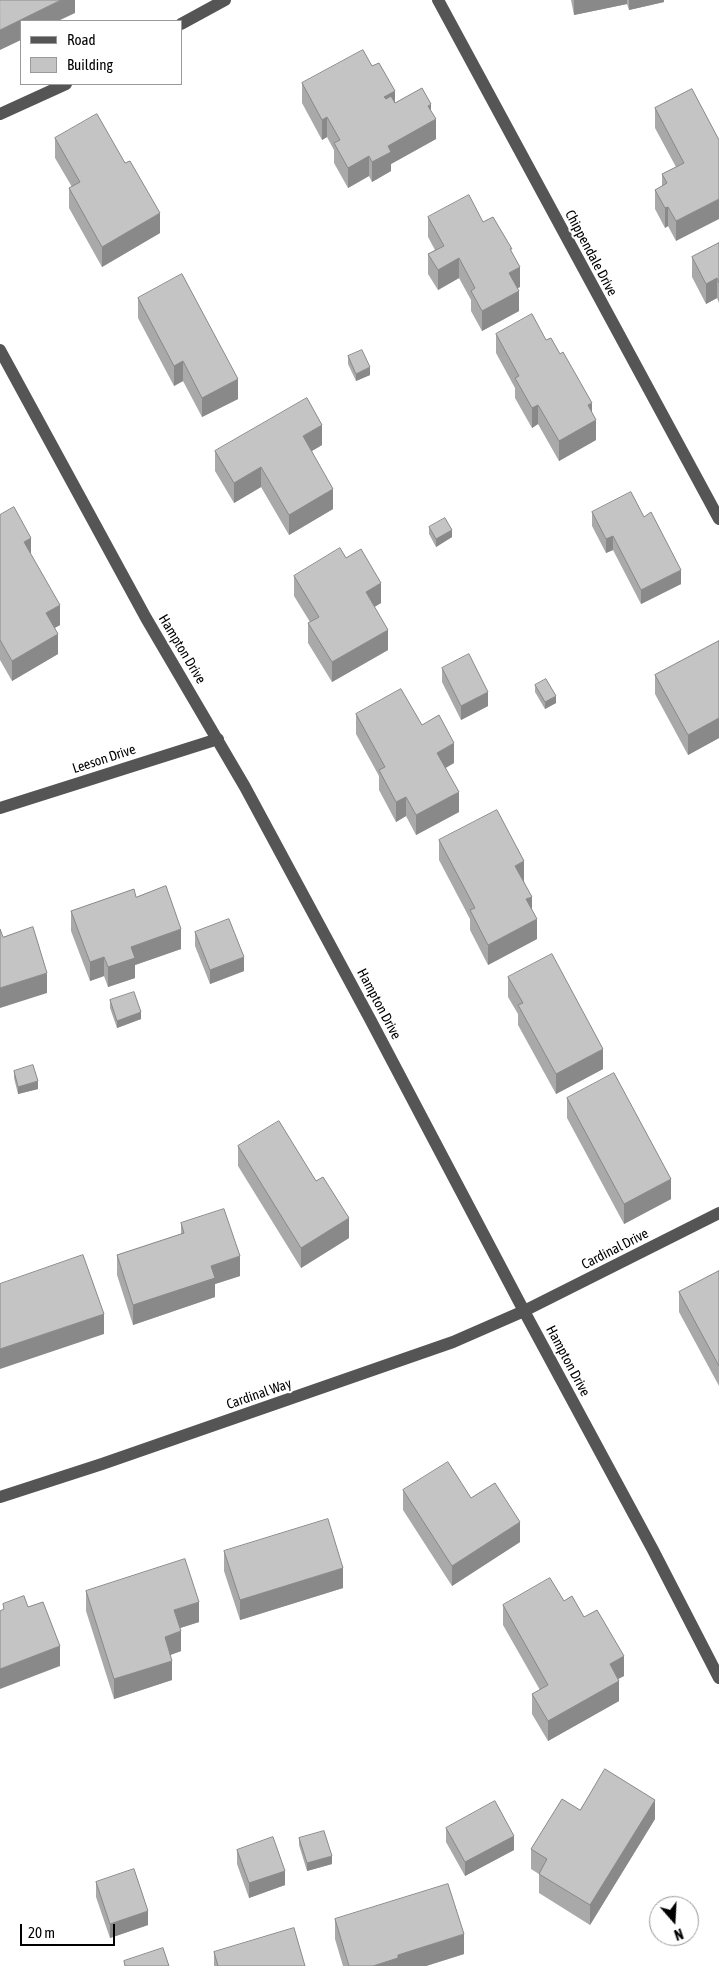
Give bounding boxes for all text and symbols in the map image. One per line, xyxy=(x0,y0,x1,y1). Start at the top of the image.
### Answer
legend xyxy=(20,20,182,85)
text: Road xyxy=(67,31,96,48)
text: Building xyxy=(67,56,113,73)
street label: Chippendale Drive xyxy=(561,207,621,299)
street label: Hampton Drive xyxy=(155,611,209,687)
street label: Leeson Drive xyxy=(70,741,138,777)
street label: Hampton Drive xyxy=(353,966,405,1042)
street label: Cardinal Drive xyxy=(579,1225,651,1273)
street label: Hampton Drive xyxy=(542,1323,594,1399)
street label: Cardinal Way xyxy=(224,1375,294,1413)
north arrow xyxy=(649,1896,699,1946)
scale bar xyxy=(22,1914,118,1946)
text: 20 m xyxy=(28,1924,55,1941)
text: N xyxy=(672,1925,685,1943)

